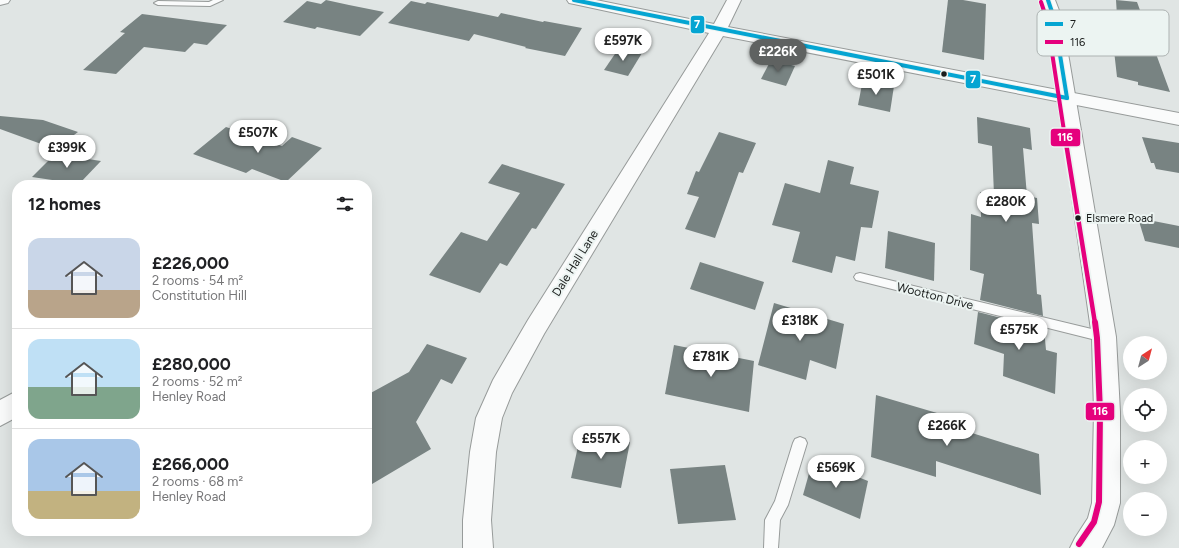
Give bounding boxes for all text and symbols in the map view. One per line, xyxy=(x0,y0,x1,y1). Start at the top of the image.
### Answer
legend xyxy=(1037,10,1169,56)
line badge: 7 xyxy=(690,15,705,34)
text: 7 xyxy=(694,18,700,31)
text: 7 xyxy=(1070,18,1076,31)
pin: £597K xyxy=(595,28,651,62)
text: £597K xyxy=(604,33,642,48)
text: 116 xyxy=(1070,36,1085,49)
pin: £226K xyxy=(750,39,806,73)
text: £226K xyxy=(759,44,798,59)
pin: £501K xyxy=(848,62,904,96)
text: £501K xyxy=(857,67,895,82)
unlabelled marker xyxy=(939,69,949,79)
line badge: 7 xyxy=(965,70,981,89)
text: 7 xyxy=(970,73,976,86)
pin: £507K xyxy=(230,120,286,154)
text: £507K xyxy=(238,125,278,140)
line badge: 116 xyxy=(1050,128,1081,147)
text: 116 xyxy=(1057,131,1073,144)
pin: £399K xyxy=(39,135,95,169)
text: £399K xyxy=(48,140,86,155)
pin: £280K xyxy=(978,189,1034,223)
icon: filters xyxy=(334,193,356,215)
text: 12 homes xyxy=(28,194,101,214)
text: £280K xyxy=(986,194,1026,209)
place label: Elsmere Road xyxy=(1086,212,1153,225)
marker: Elsmere Road xyxy=(1073,213,1083,223)
street label: Dale Hall Lane xyxy=(549,227,601,299)
text: £226,000 xyxy=(152,253,229,273)
icon: home xyxy=(60,254,108,302)
text: 2 rooms · 54 m² xyxy=(152,273,243,288)
street label: Wootton Drive xyxy=(895,280,975,312)
text: Constitution Hill xyxy=(152,288,247,303)
pin: £318K xyxy=(772,308,828,342)
text: £318K xyxy=(781,313,819,328)
pin: £575K xyxy=(991,317,1047,351)
text: £575K xyxy=(1000,322,1038,337)
north arrow xyxy=(1123,336,1167,380)
map controls xyxy=(1123,336,1167,536)
pin: £781K xyxy=(683,344,739,378)
text: £781K xyxy=(692,349,730,364)
text: £280,000 xyxy=(152,354,231,374)
icon: home xyxy=(60,355,108,403)
text: 2 rooms · 52 m² xyxy=(152,374,243,389)
button: locate xyxy=(1123,388,1167,432)
text: Henley Road xyxy=(152,389,226,404)
line badge: 116 xyxy=(1085,402,1115,421)
text: 116 xyxy=(1092,405,1108,418)
pin: £266K xyxy=(919,413,975,447)
text: £266K xyxy=(927,418,967,433)
pin: £557K xyxy=(573,426,629,460)
text: £557K xyxy=(582,431,620,446)
button: + xyxy=(1123,440,1167,484)
text: £266,000 xyxy=(152,454,229,474)
icon: home xyxy=(60,455,108,503)
pin: £569K xyxy=(808,455,864,489)
text: £569K xyxy=(816,460,856,475)
text: 2 rooms · 68 m² xyxy=(152,474,243,489)
text: Henley Road xyxy=(152,489,226,504)
button: − xyxy=(1123,492,1167,536)

